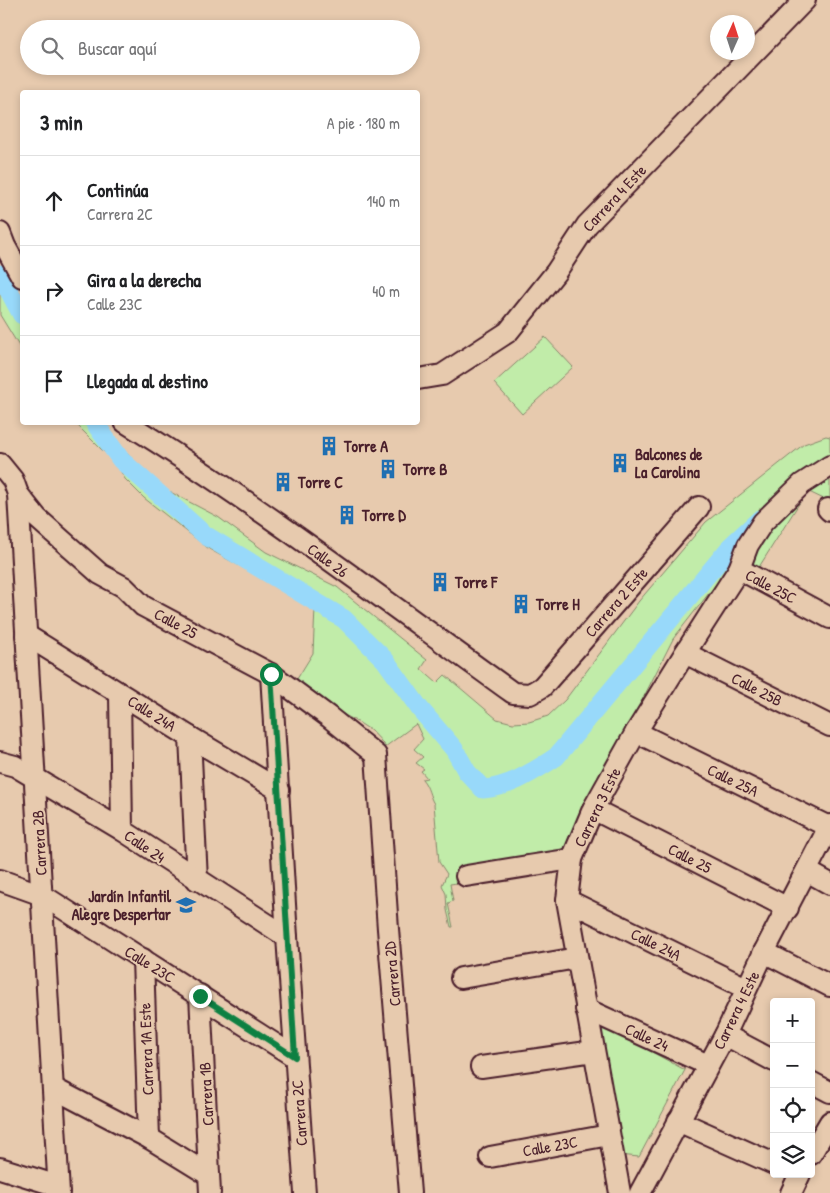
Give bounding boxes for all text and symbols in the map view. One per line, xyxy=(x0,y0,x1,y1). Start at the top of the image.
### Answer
north arrow xyxy=(710,15,755,60)
search box xyxy=(20,20,420,75)
icon: search xyxy=(38,34,66,62)
text: Buscar aquí xyxy=(78,35,157,61)
text: 3 min xyxy=(40,108,83,137)
text: A pie · 180 m xyxy=(327,112,400,134)
street label: Carrera 4 Este xyxy=(577,159,651,236)
text: Continúa xyxy=(87,177,148,203)
icon: ahead xyxy=(40,187,68,215)
text: 140 m xyxy=(366,190,400,212)
text: Carrera 2C xyxy=(87,203,153,225)
text: Gira a la derecha xyxy=(87,267,201,293)
icon: right xyxy=(40,277,68,305)
text: 40 m xyxy=(372,280,400,302)
text: Calle 23C xyxy=(87,293,142,315)
icon: arrive xyxy=(40,367,68,395)
text: Llegada al destino xyxy=(87,368,208,394)
building icon: Torre A xyxy=(318,435,340,457)
place label: Torre A xyxy=(343,435,388,457)
place label: Balcones de La Carolina xyxy=(635,443,703,483)
building icon: Balcones de La Carolina xyxy=(609,452,631,474)
building icon: Torre B xyxy=(377,458,399,480)
place label: Torre B xyxy=(402,458,447,480)
building icon: Torre C xyxy=(272,471,294,493)
place label: Torre C xyxy=(297,471,343,493)
building icon: Torre D xyxy=(336,504,358,526)
place label: Torre D xyxy=(361,504,406,526)
street label: Calle 26 xyxy=(303,538,353,582)
street label: Carrera 2 Este xyxy=(579,562,653,642)
street label: Calle 25C xyxy=(742,563,801,609)
building icon: Torre F xyxy=(429,571,451,593)
place label: Torre F xyxy=(454,571,498,593)
building icon: Torre H xyxy=(510,593,532,615)
place label: Torre H xyxy=(535,593,580,615)
street label: Calle 25 xyxy=(150,602,202,644)
route start xyxy=(260,663,283,686)
street label: Calle 25B xyxy=(728,667,786,711)
street label: Calle 24A xyxy=(124,690,181,737)
street label: Calle 25A xyxy=(704,758,762,802)
street label: Carrera 3 Este xyxy=(568,763,626,850)
street label: Carrera 2B xyxy=(26,810,52,876)
street label: Calle 24 xyxy=(120,824,170,868)
street label: Calle 25 xyxy=(664,838,716,878)
place label: Jardín Infantil Alegre Despertar xyxy=(72,885,172,926)
school or university icon: Jardín Infantil Alegre Despertar xyxy=(175,894,197,916)
street label: Calle 24A xyxy=(627,922,685,966)
street label: Calle 23C xyxy=(121,940,180,988)
street label: Carrera 2D xyxy=(378,940,406,1007)
street label: Carrera 4 Este xyxy=(708,967,765,1053)
route end xyxy=(189,985,212,1008)
map controls xyxy=(770,998,815,1178)
button: + xyxy=(770,998,815,1043)
street label: Carrera 1A Este xyxy=(133,1002,159,1095)
street label: Calle 24 xyxy=(622,1017,672,1057)
button: − xyxy=(770,1043,815,1088)
street label: Carrera 1B xyxy=(193,1062,219,1126)
street label: Carrera 2C xyxy=(286,1079,312,1147)
button: locate xyxy=(770,1088,815,1133)
street label: Calle 23C xyxy=(521,1130,579,1162)
button: layers xyxy=(770,1133,815,1178)

